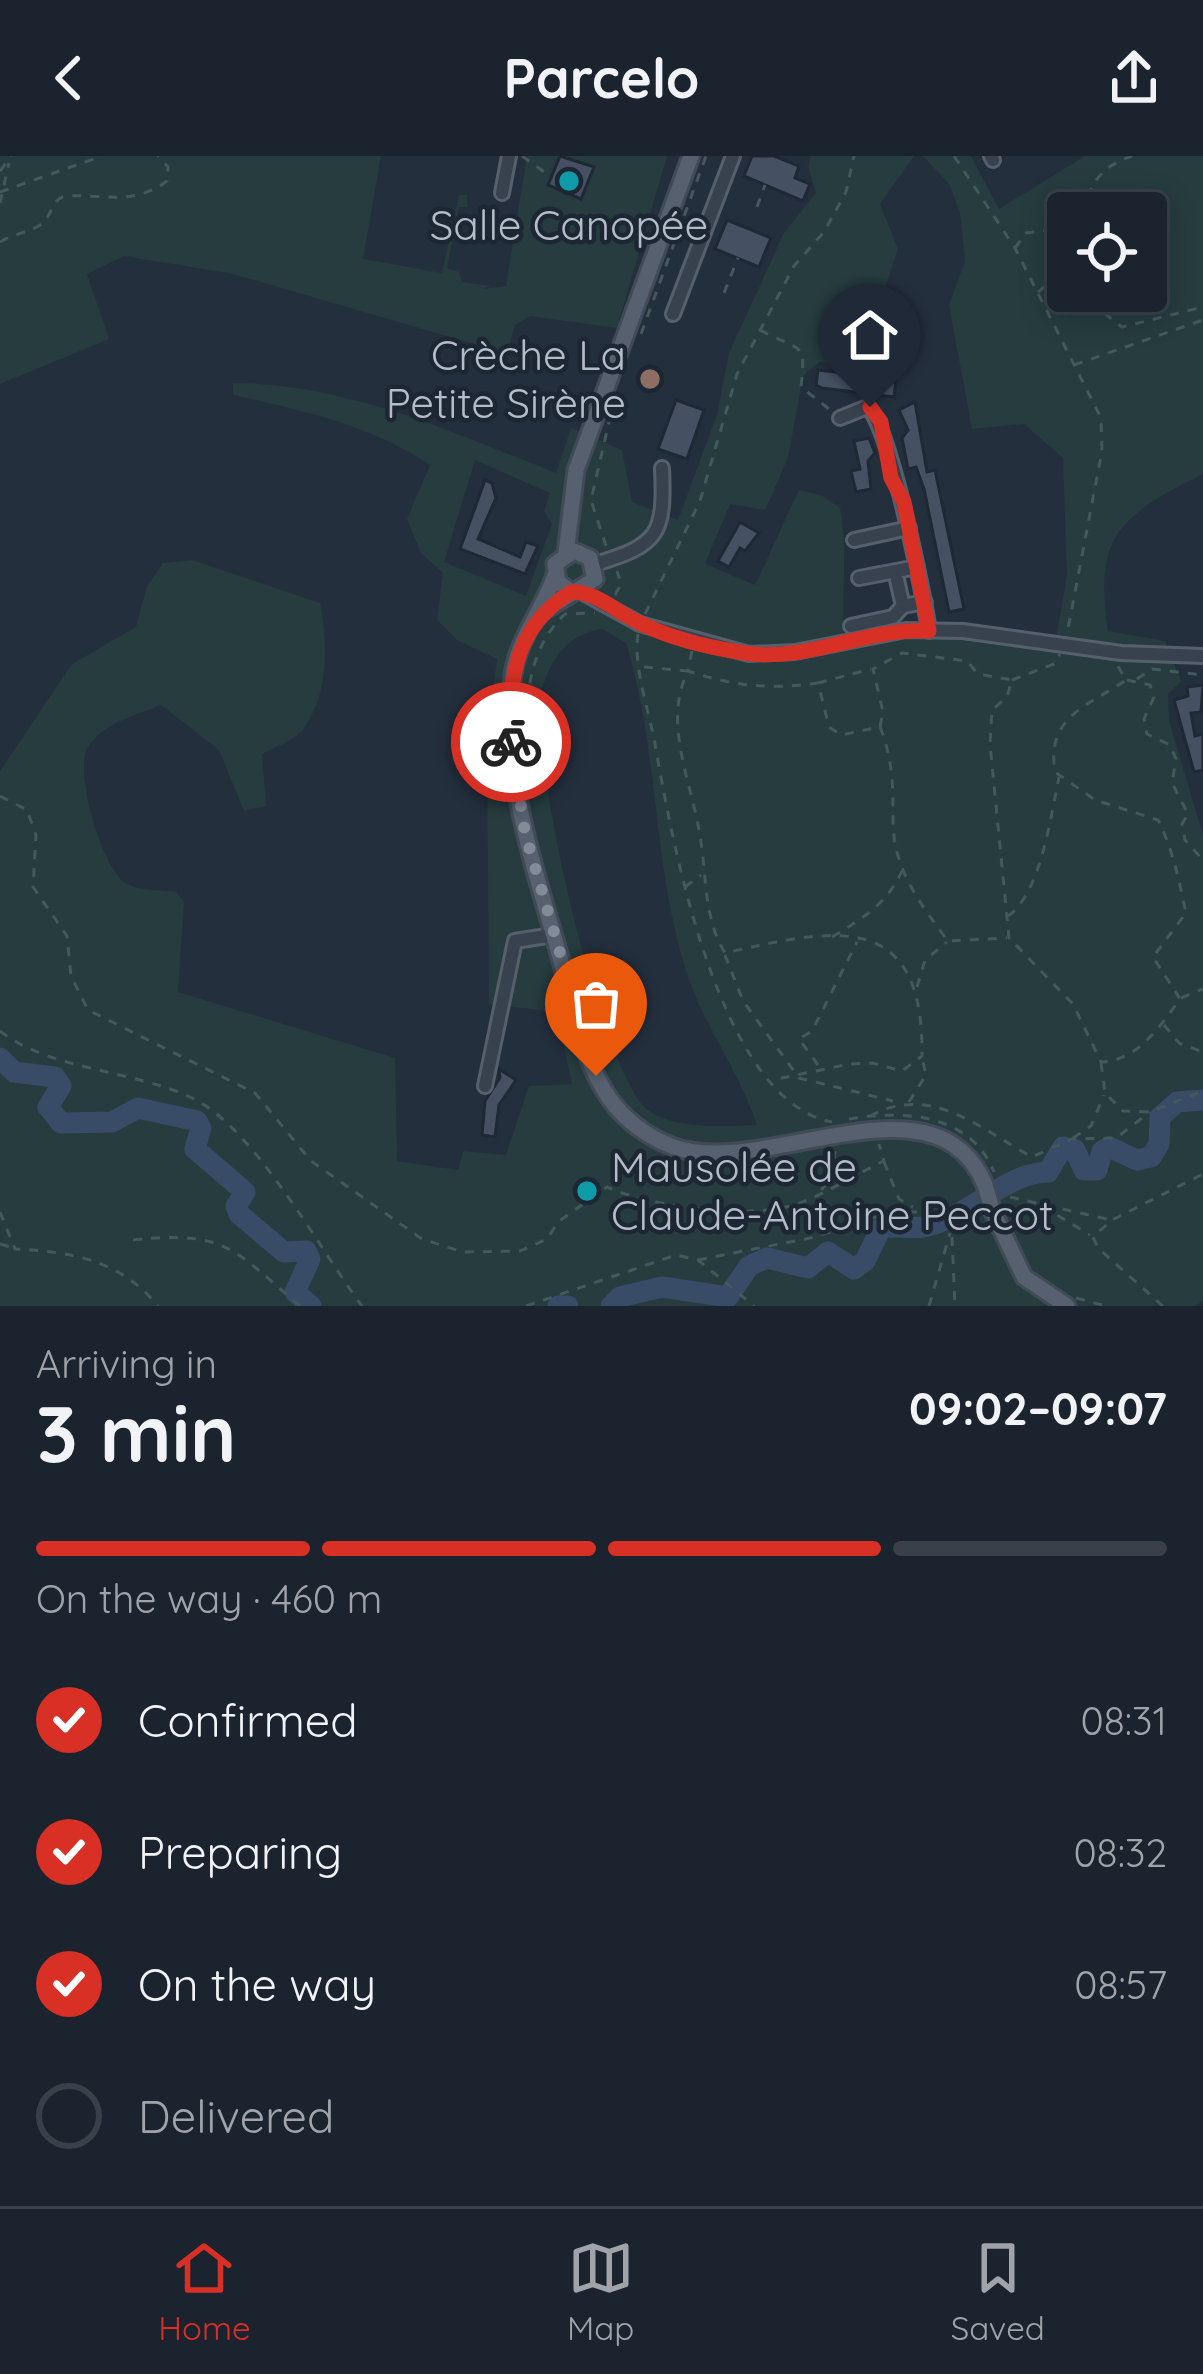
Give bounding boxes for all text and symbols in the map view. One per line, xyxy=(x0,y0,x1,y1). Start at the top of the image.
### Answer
text: Parcelo xyxy=(503,44,700,112)
icon: back xyxy=(36,45,102,111)
icon: share xyxy=(1101,45,1167,111)
marker: Salle Canopée xyxy=(556,168,582,194)
map controls xyxy=(1047,192,1167,312)
button: locate xyxy=(1047,192,1167,312)
place label: Salle Canopée xyxy=(430,198,708,251)
pin xyxy=(819,284,921,407)
icon: home xyxy=(837,302,903,368)
place label: Crèche La Petite Sirène xyxy=(386,328,626,429)
marker: Crèche La Petite Sirène xyxy=(637,366,663,392)
courier xyxy=(451,682,571,802)
icon: bike xyxy=(478,709,544,775)
pin xyxy=(545,953,647,1076)
icon: bag xyxy=(563,971,629,1037)
place label: Mausolée de Claude-Antoine Peccot xyxy=(611,1140,1053,1241)
marker: Mausolée de Claude-Antoine Peccot xyxy=(574,1178,600,1204)
text: Arriving in xyxy=(36,1339,217,1388)
text: 09:02–09:07 xyxy=(909,1380,1167,1436)
text: 3 min xyxy=(36,1384,237,1482)
text: On the way · 460 m xyxy=(36,1574,382,1623)
icon: check xyxy=(36,1687,102,1753)
text: Confirmed xyxy=(138,1692,357,1748)
text: 08:31 xyxy=(1081,1696,1167,1745)
icon: check xyxy=(36,1819,102,1885)
text: Preparing xyxy=(138,1824,342,1880)
text: 08:32 xyxy=(1073,1828,1167,1877)
icon: check xyxy=(36,1951,102,2017)
text: On the way xyxy=(138,1956,376,2012)
text: 08:57 xyxy=(1074,1960,1167,2009)
text: Delivered xyxy=(138,2088,334,2144)
tab: Home xyxy=(158,2235,251,2348)
tab: Map xyxy=(567,2235,634,2348)
tab: Saved xyxy=(951,2235,1045,2348)

